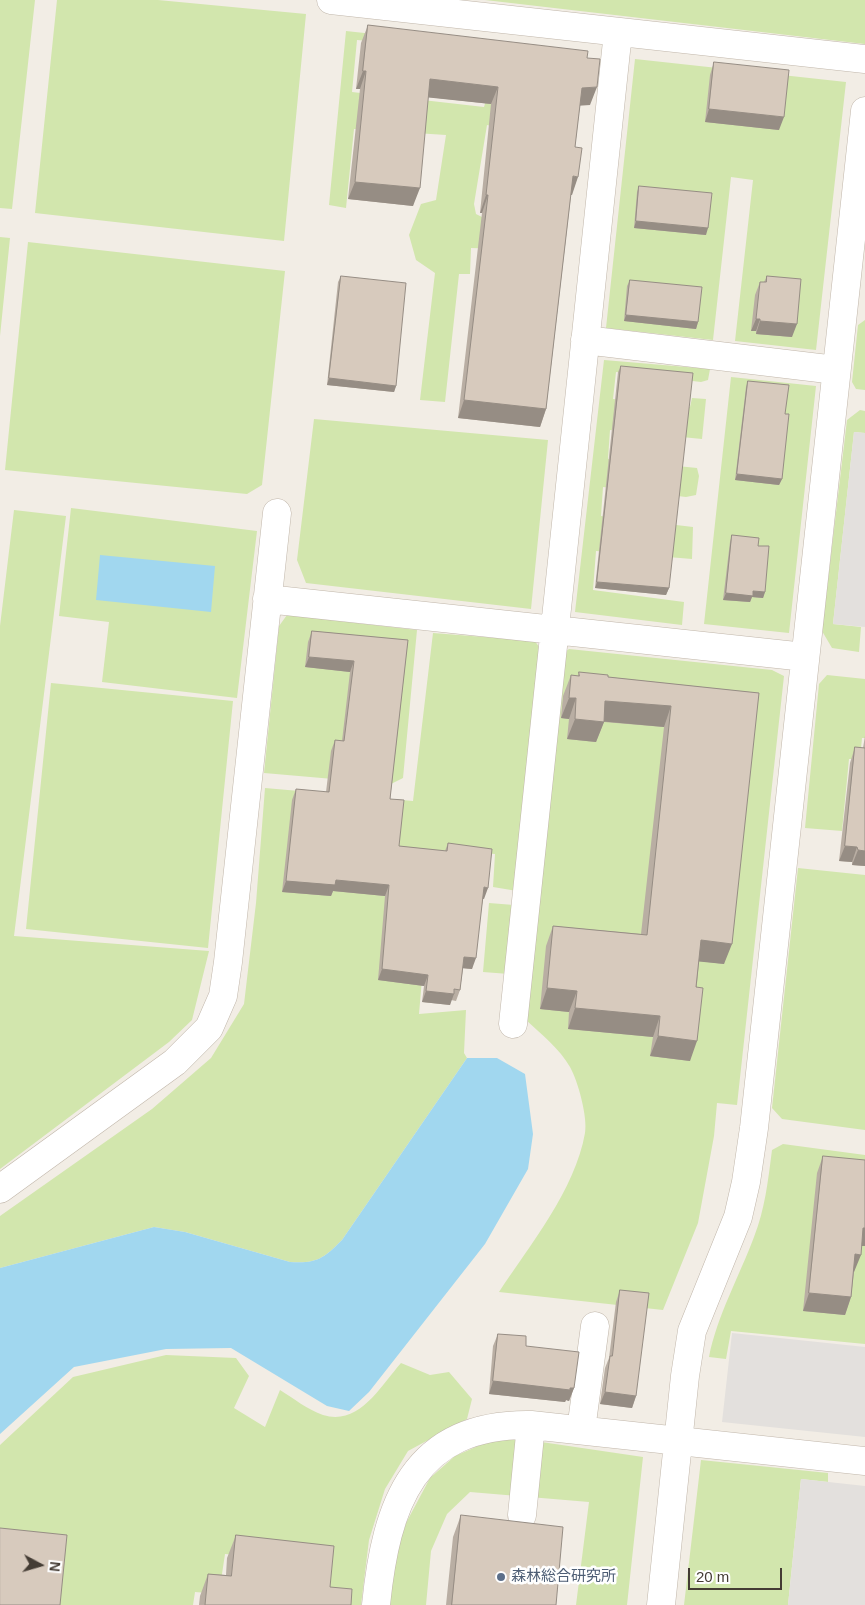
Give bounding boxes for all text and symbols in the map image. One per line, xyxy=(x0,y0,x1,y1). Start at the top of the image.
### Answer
north arrow xyxy=(15,1540,65,1590)
scale bar xyxy=(690,1558,784,1590)
text: N xyxy=(46,1561,63,1572)
place label: 森林総合研究所 xyxy=(511,1568,616,1586)
text: 20 m xyxy=(696,1568,729,1585)
marker: 森林総合研究所 xyxy=(495,1571,507,1583)

